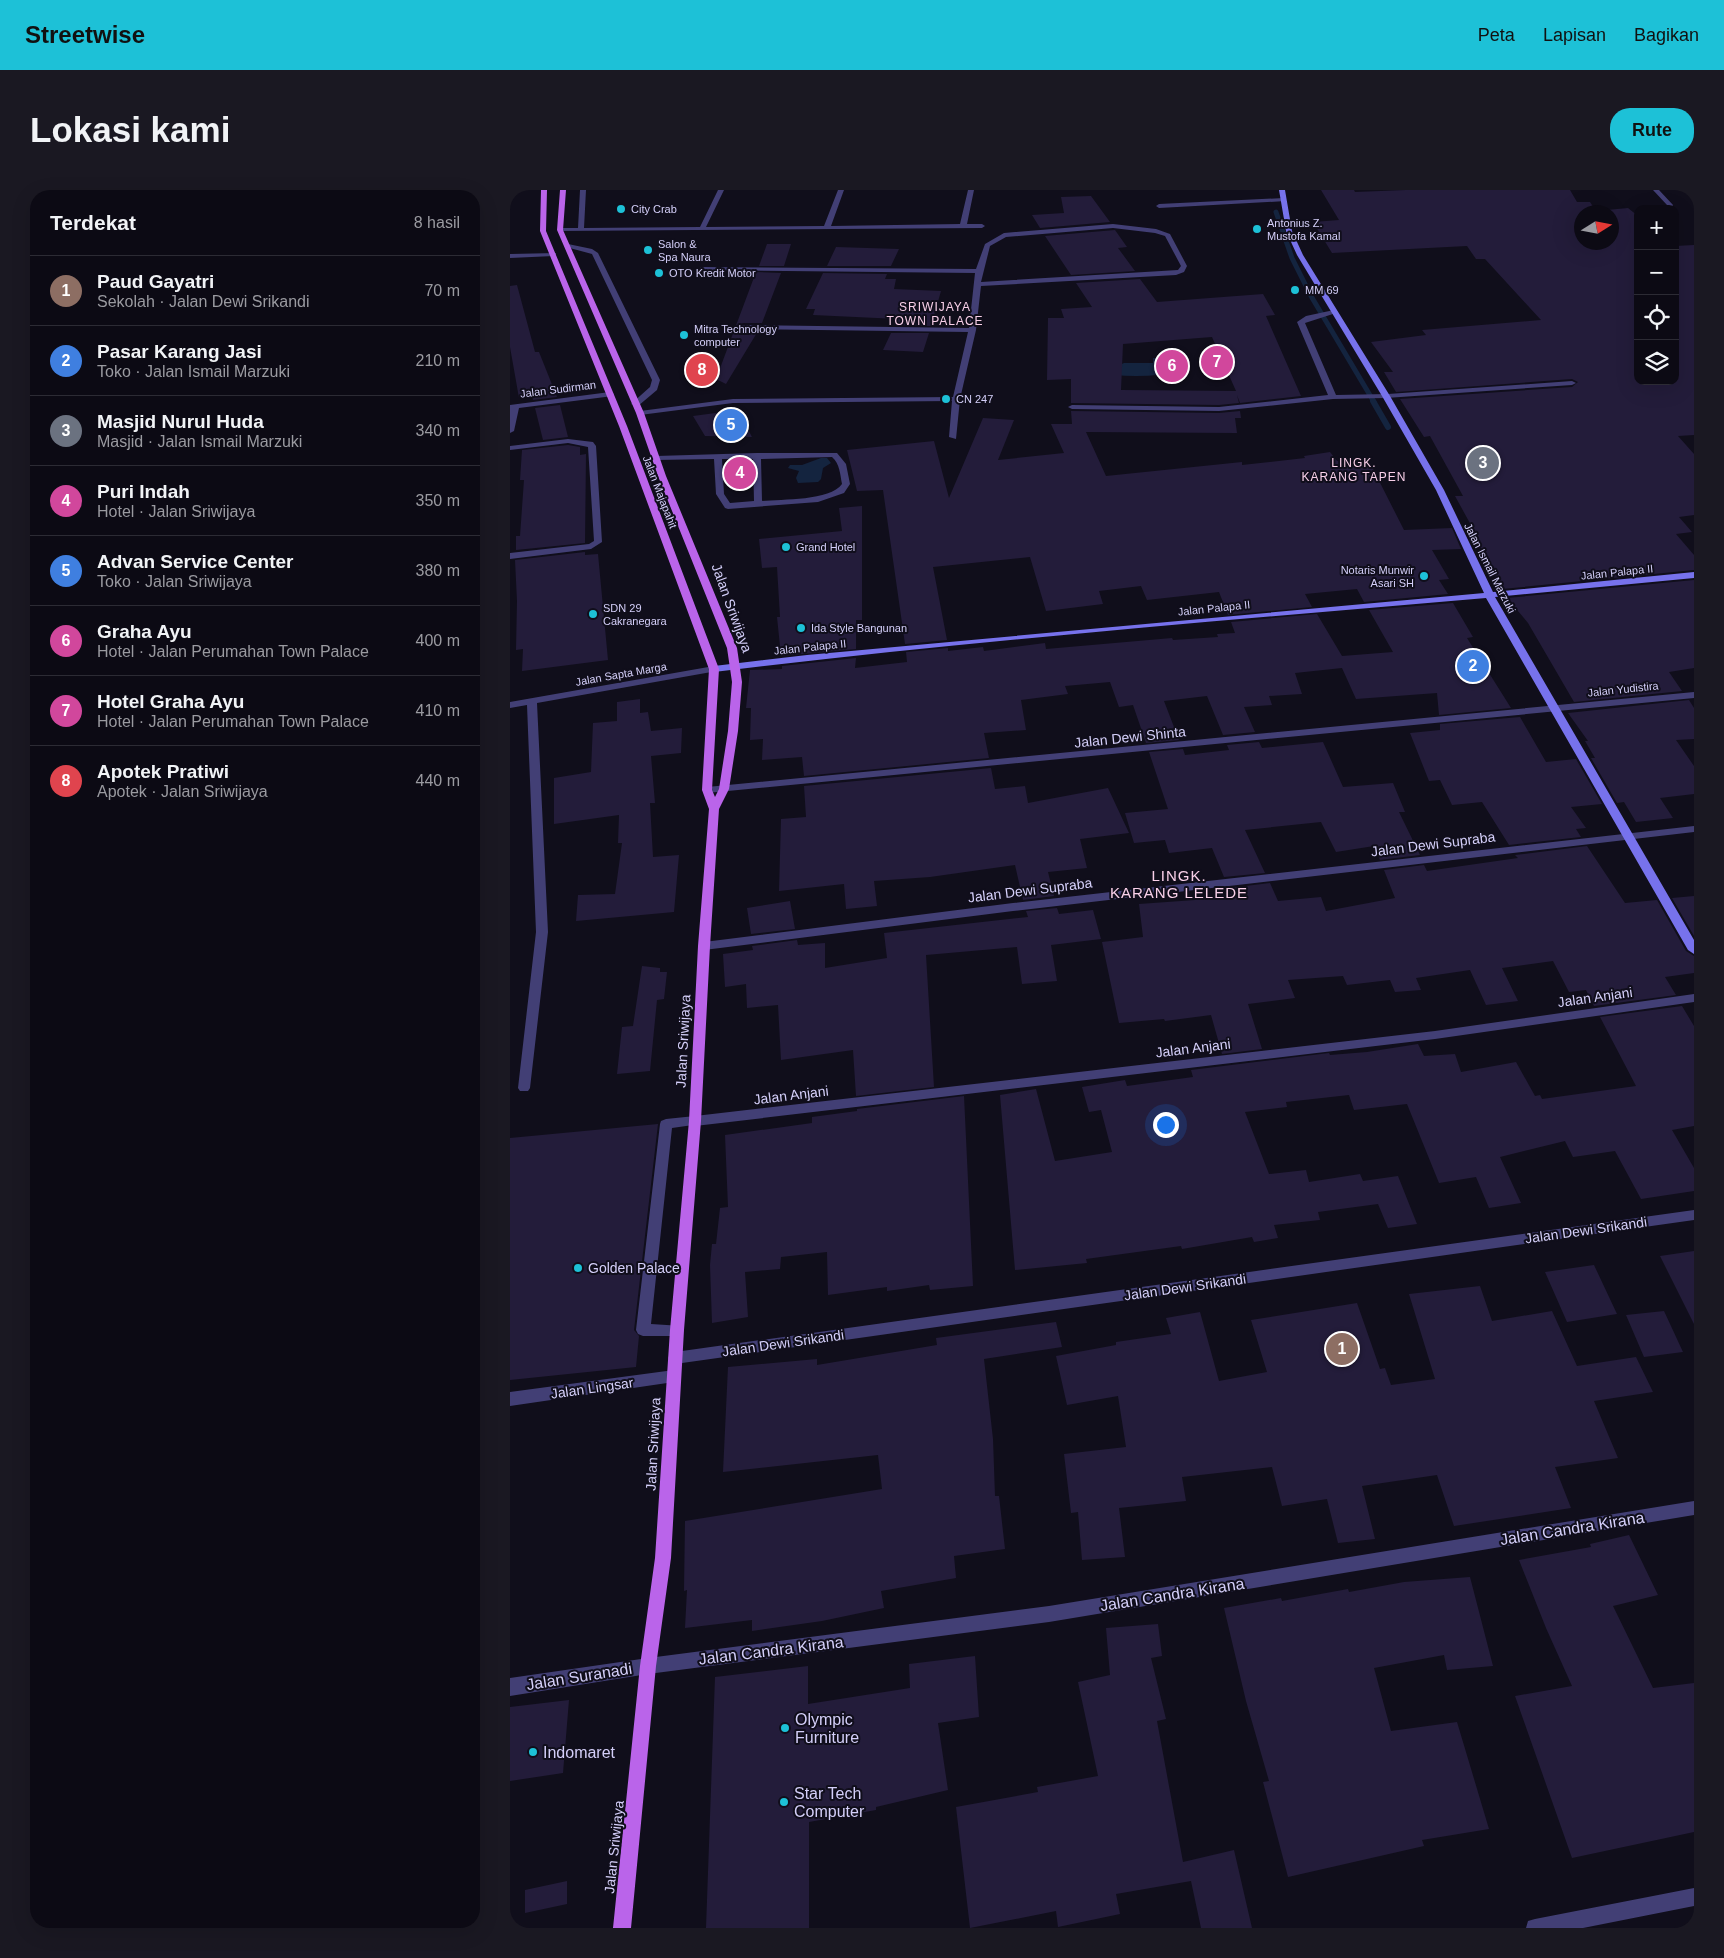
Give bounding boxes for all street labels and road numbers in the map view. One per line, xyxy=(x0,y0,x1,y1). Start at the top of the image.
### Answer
street label: Jalan Sudirman xyxy=(519,378,597,400)
street label: Jalan Majapahit xyxy=(641,454,679,530)
street label: Jalan Ismail Marzuki xyxy=(1462,521,1518,615)
street label: Jalan Sriwijaya xyxy=(709,561,756,655)
street label: Jalan Palapa II xyxy=(1580,562,1654,582)
street label: Jalan Palapa II xyxy=(1177,598,1251,618)
street label: Jalan Palapa II xyxy=(773,637,847,657)
street label: Jalan Sapta Marga xyxy=(574,660,668,688)
street label: Jalan Yudistira xyxy=(1587,679,1660,699)
street label: Jalan Dewi Shinta xyxy=(1073,723,1187,751)
street label: Jalan Dewi Supraba xyxy=(1370,828,1496,860)
street label: Jalan Dewi Supraba xyxy=(967,874,1093,906)
street label: Jalan Anjani xyxy=(1556,984,1634,1010)
street label: Jalan Sriwijaya xyxy=(673,994,693,1088)
street label: Jalan Anjani xyxy=(1155,1035,1231,1061)
street label: Jalan Anjani xyxy=(753,1082,829,1108)
street label: Jalan Dewi Srikandi xyxy=(1524,1214,1648,1246)
street label: Jalan Dewi Srikandi xyxy=(1123,1271,1247,1303)
street label: Jalan Dewi Srikandi xyxy=(721,1327,845,1359)
street label: Jalan Lingsar xyxy=(550,1374,635,1402)
street label: Jalan Sriwijaya xyxy=(643,1397,663,1491)
street label: Jalan Candra Kirana xyxy=(1499,1509,1646,1548)
street label: Jalan Candra Kirana xyxy=(1099,1575,1246,1614)
street label: Jalan Candra Kirana xyxy=(698,1633,845,1668)
street label: Jalan Suranadi xyxy=(525,1660,633,1693)
street label: Jalan Sriwijaya xyxy=(601,1800,627,1894)

